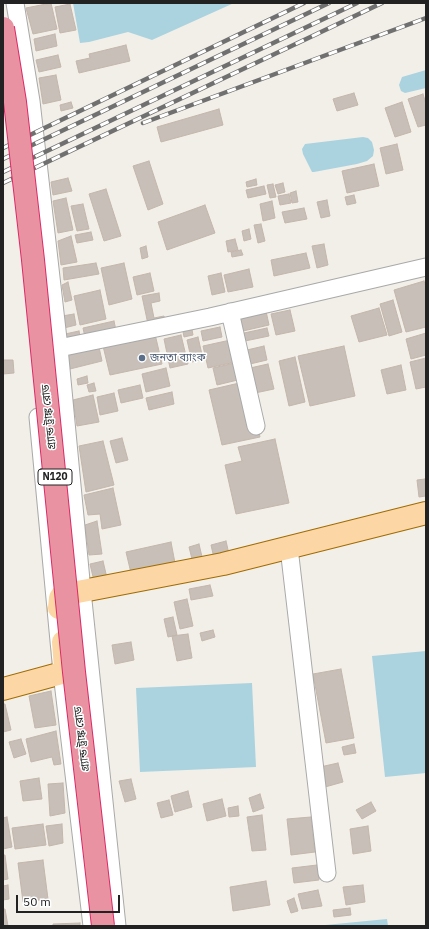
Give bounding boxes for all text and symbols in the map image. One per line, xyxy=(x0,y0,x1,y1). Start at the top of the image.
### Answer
place label: জনতা ব্যাংক xyxy=(150,351,206,365)
marker: জনতা ব্যাংক xyxy=(137,353,147,363)
street label: গ্র্যান্ড ট্রাঙ্ক রোড xyxy=(39,384,59,450)
road number: N120 xyxy=(38,469,72,485)
street label: গ্র্যান্ড ট্রাঙ্ক রোড xyxy=(71,706,93,772)
scale bar xyxy=(18,887,122,913)
text: 50 m xyxy=(23,894,51,909)

